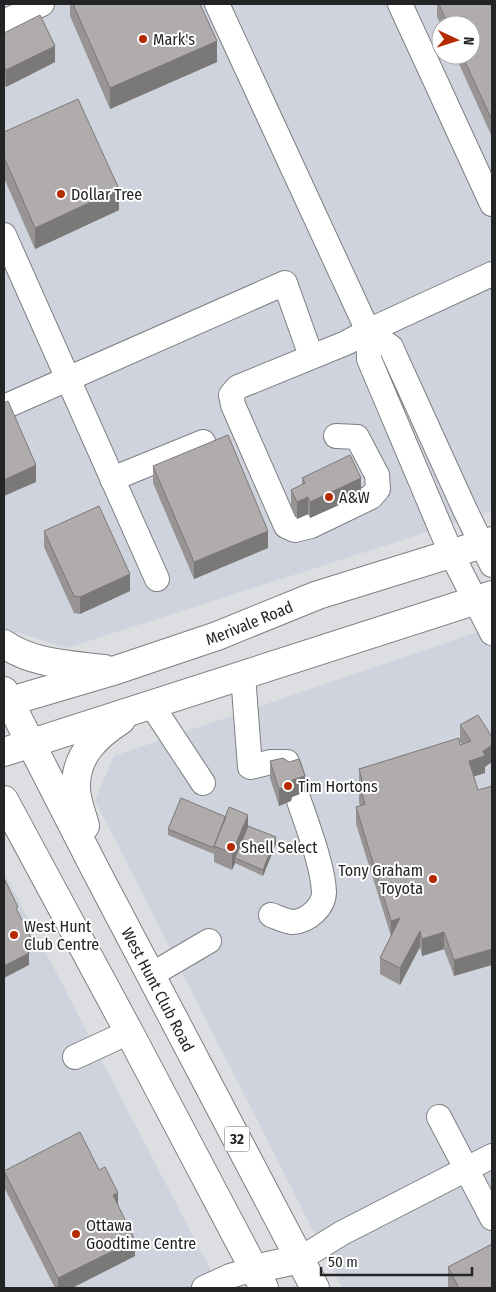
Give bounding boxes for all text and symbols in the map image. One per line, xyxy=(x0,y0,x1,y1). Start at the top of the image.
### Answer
north arrow xyxy=(431,15,481,65)
place label: Mark's xyxy=(153,30,195,49)
marker: Mark's xyxy=(137,33,149,45)
text: N xyxy=(460,36,477,46)
place label: Dollar Tree xyxy=(71,185,142,204)
marker: Dollar Tree xyxy=(55,188,67,200)
place label: A&W xyxy=(339,488,370,507)
marker: A&W xyxy=(323,491,335,503)
street label: Merivale Road xyxy=(203,597,296,649)
place label: Tim Hortons xyxy=(298,777,378,796)
marker: Tim Hortons xyxy=(282,780,294,792)
place label: Shell Select xyxy=(241,838,318,857)
marker: Shell Select xyxy=(225,841,237,853)
place label: Tony Graham Toyota xyxy=(338,861,423,898)
marker: Tony Graham Toyota xyxy=(427,873,439,885)
place label: West Hunt Club Centre xyxy=(24,917,99,954)
street label: West Hunt Club Road xyxy=(118,924,199,1055)
marker: West Hunt Club Centre xyxy=(8,929,20,941)
road number: 32 xyxy=(224,1126,250,1152)
place label: Ottawa Goodtime Centre xyxy=(86,1216,196,1253)
marker: Ottawa Goodtime Centre xyxy=(70,1228,82,1240)
scale bar xyxy=(321,1244,472,1276)
text: 50 m xyxy=(328,1253,358,1271)

